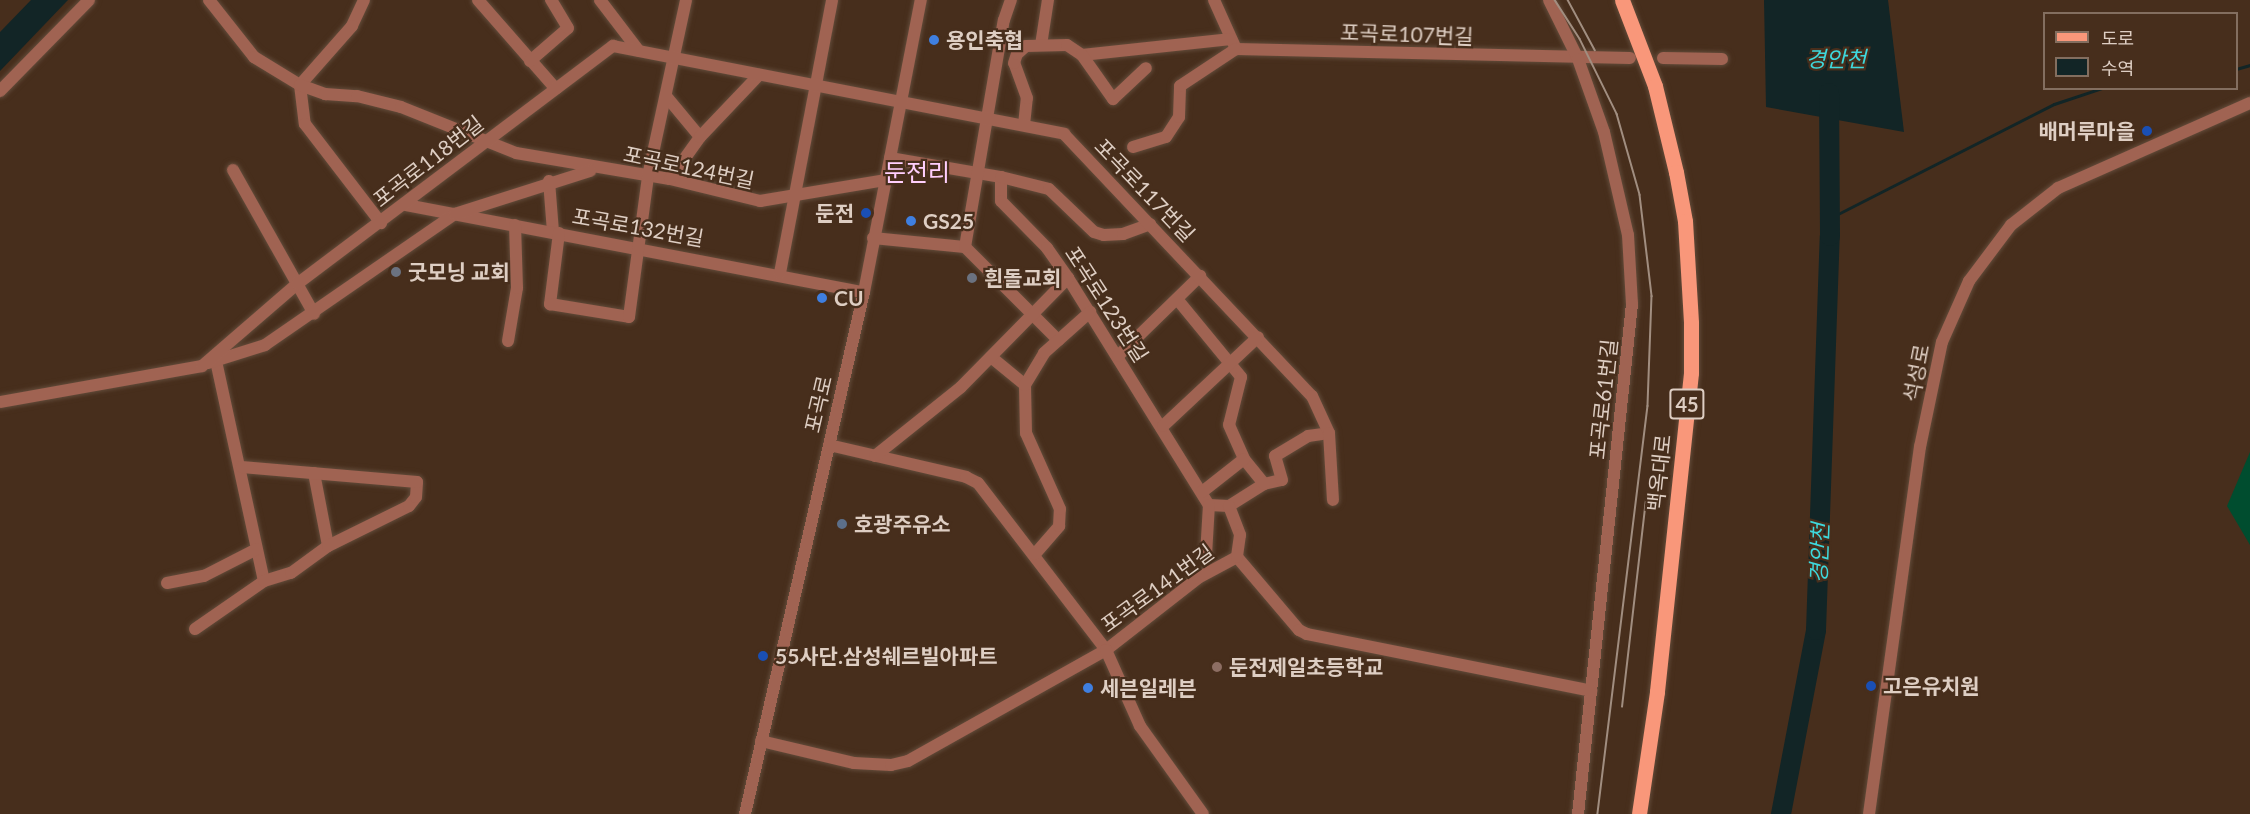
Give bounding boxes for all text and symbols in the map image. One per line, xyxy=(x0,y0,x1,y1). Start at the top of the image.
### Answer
legend xyxy=(2043,12,2238,90)
street label: 포곡로107번길 xyxy=(1340,19,1474,49)
place label: 용인축협 xyxy=(946,27,1023,53)
text: 도로 xyxy=(2101,27,2134,49)
marker: 용인축협 xyxy=(927,33,941,47)
water label: 경안천 xyxy=(1806,46,1866,72)
text: 수역 xyxy=(2101,57,2134,79)
street label: 포곡로118번길 xyxy=(368,110,488,212)
place label: 배머루마을 xyxy=(2038,118,2135,144)
marker: 배머루마을 xyxy=(2140,124,2154,138)
street label: 포곡로117번길 xyxy=(1090,133,1200,247)
street label: 포곡로124번길 xyxy=(621,141,757,193)
district label: 둔전리 xyxy=(884,158,950,186)
place label: 둔전 xyxy=(815,200,854,226)
street label: 포곡로132번길 xyxy=(570,203,706,251)
marker: 둔전 xyxy=(859,206,873,220)
place label: GS25 xyxy=(923,208,974,234)
marker: GS25 xyxy=(904,214,918,228)
street label: 포곡로123번길 xyxy=(1060,241,1154,367)
place label: 굿모닝 교회 xyxy=(408,259,510,285)
marker: 굿모닝 교회 xyxy=(389,265,403,279)
place label: 흰돌교회 xyxy=(984,265,1061,291)
marker: 흰돌교회 xyxy=(965,271,979,285)
place label: CU xyxy=(834,285,863,311)
marker: CU xyxy=(815,291,829,305)
street label: 포곡로61번길 xyxy=(1584,338,1622,460)
street label: 석성로 xyxy=(1898,342,1934,404)
street label: 포곡로 xyxy=(799,373,837,435)
road number: 45 xyxy=(1669,387,1705,421)
street label: 백옥대로 xyxy=(1642,433,1676,513)
place label: 호광주유소 xyxy=(854,511,951,537)
marker: 호광주유소 xyxy=(835,517,849,531)
water label: 경안천 xyxy=(1805,522,1833,584)
street label: 포곡로141번길 xyxy=(1096,539,1218,637)
place label: 55사단.삼성쉐르빌아파트 xyxy=(775,643,998,669)
marker: 55사단.삼성쉐르빌아파트 xyxy=(756,649,770,663)
place label: 둔전제일초등학교 xyxy=(1229,654,1384,680)
marker: 둔전제일초등학교 xyxy=(1210,660,1224,674)
place label: 고은유치원 xyxy=(1883,673,1980,699)
place label: 세븐일레븐 xyxy=(1100,675,1197,701)
marker: 고은유치원 xyxy=(1864,679,1878,693)
marker: 세븐일레븐 xyxy=(1081,681,1095,695)

